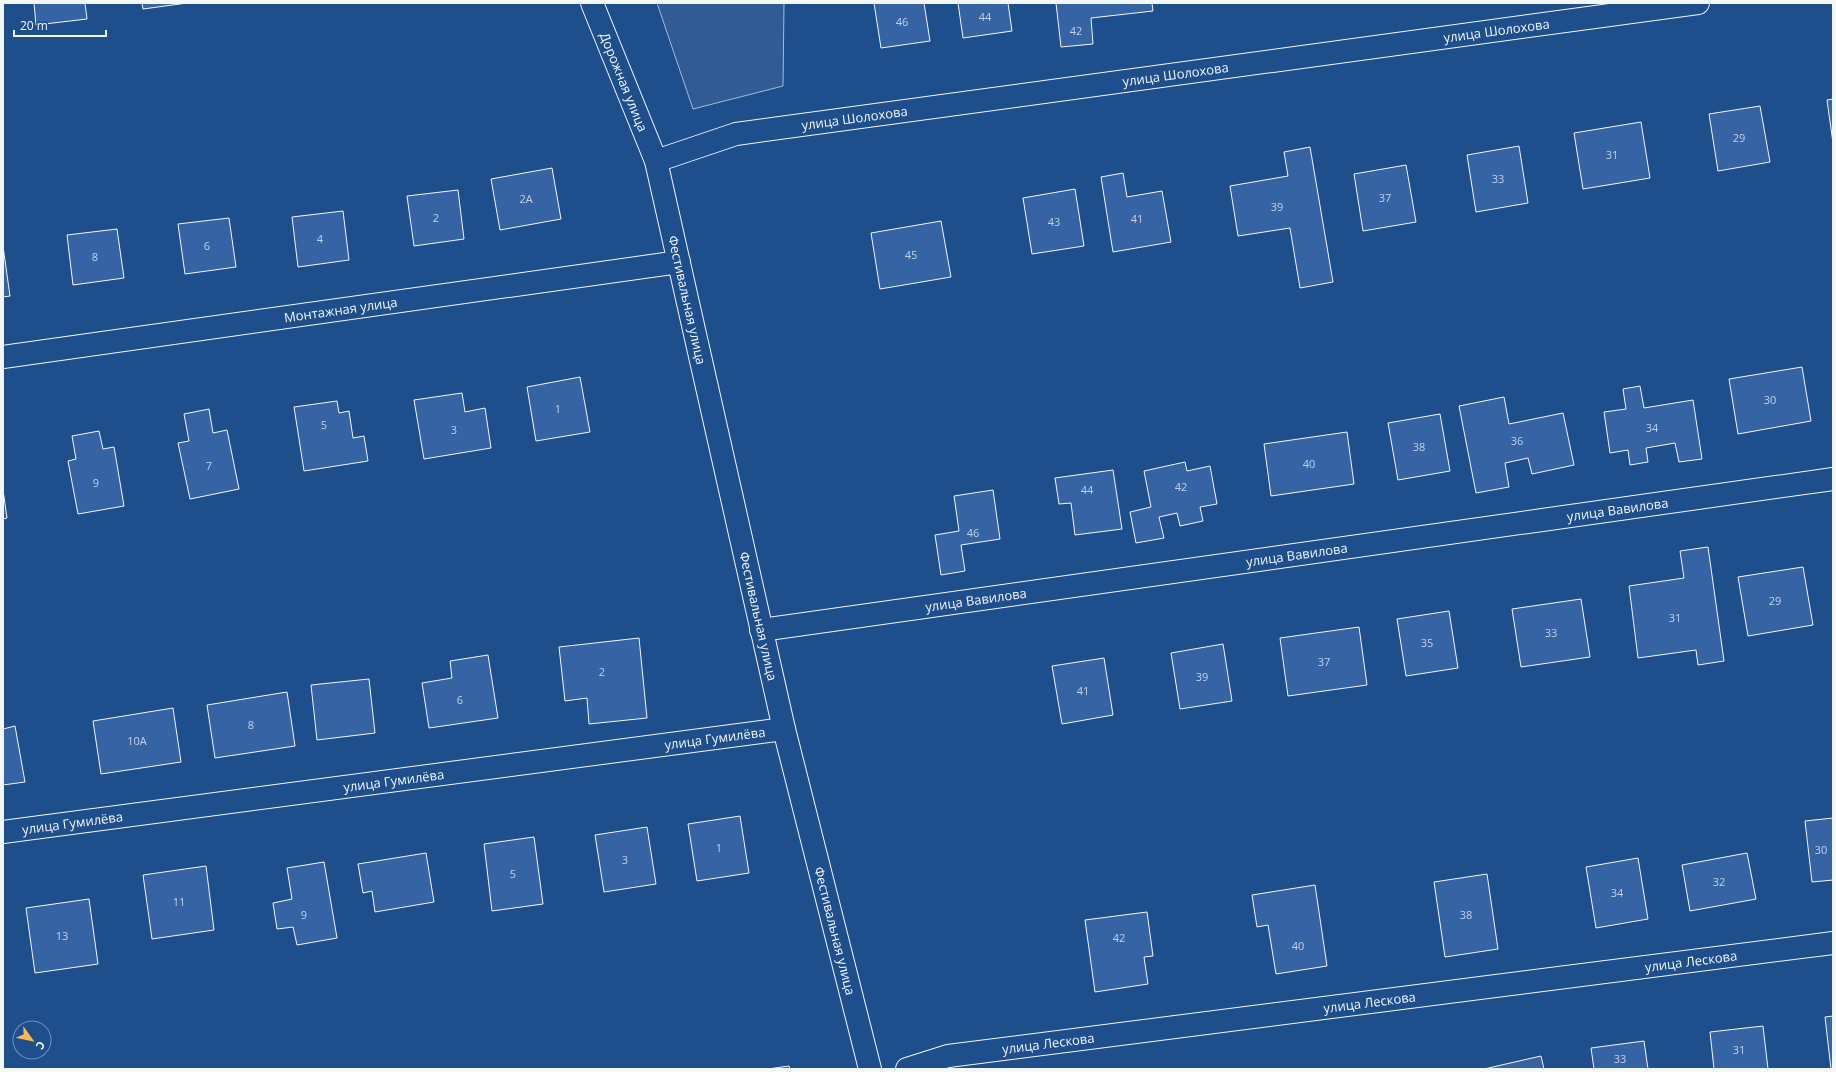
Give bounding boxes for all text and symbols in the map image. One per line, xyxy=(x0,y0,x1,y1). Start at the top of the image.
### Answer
house number: 44 xyxy=(979,9,992,24)
scale bar xyxy=(14,12,106,38)
house number: 46 xyxy=(896,14,908,29)
street label: улица Шолохова xyxy=(1442,14,1551,47)
text: 20 m xyxy=(20,17,48,34)
house number: 42 xyxy=(1070,23,1082,38)
street label: Дорожная улица xyxy=(596,29,652,134)
street label: улица Шолохова xyxy=(1121,58,1230,90)
street label: улица Шолохова xyxy=(800,102,909,134)
house number: 29 xyxy=(1733,130,1745,145)
house number: 31 xyxy=(1606,147,1618,162)
house number: 33 xyxy=(1492,171,1504,186)
house number: 37 xyxy=(1379,190,1391,205)
house number: 2А xyxy=(519,191,533,206)
house number: 39 xyxy=(1271,199,1283,214)
house number: 2 xyxy=(433,210,439,225)
house number: 41 xyxy=(1131,211,1143,226)
house number: 43 xyxy=(1048,214,1060,229)
house number: 4 xyxy=(317,231,324,246)
street label: Фестивальная улица xyxy=(664,234,711,366)
house number: 6 xyxy=(204,238,210,253)
house number: 45 xyxy=(905,247,917,262)
house number: 8 xyxy=(92,249,98,264)
street label: Монтажная улица xyxy=(283,293,399,326)
house number: 30 xyxy=(1764,392,1776,407)
house number: 1 xyxy=(555,401,561,416)
house number: 5 xyxy=(321,417,327,432)
house number: 34 xyxy=(1646,420,1659,435)
house number: 3 xyxy=(451,422,457,437)
house number: 36 xyxy=(1511,433,1523,448)
house number: 38 xyxy=(1413,439,1425,454)
house number: 40 xyxy=(1303,456,1315,471)
house number: 7 xyxy=(206,458,212,473)
house number: 9 xyxy=(93,475,99,490)
house number: 42 xyxy=(1175,479,1187,494)
house number: 44 xyxy=(1081,482,1094,497)
street label: улица Вавилова xyxy=(1566,493,1669,525)
house number: 46 xyxy=(967,525,979,540)
street label: улица Вавилова xyxy=(1245,538,1349,571)
street label: Фестивальная улица xyxy=(735,550,782,682)
street label: улица Вавилова xyxy=(924,584,1028,616)
house number: 29 xyxy=(1769,593,1781,608)
house number: 31 xyxy=(1669,610,1681,625)
house number: 33 xyxy=(1545,625,1557,640)
house number: 35 xyxy=(1421,635,1433,650)
house number: 37 xyxy=(1318,654,1330,669)
house number: 2 xyxy=(599,664,605,679)
house number: 39 xyxy=(1196,669,1208,684)
house number: 41 xyxy=(1077,683,1089,698)
house number: 6 xyxy=(457,692,463,707)
house number: 8 xyxy=(248,717,254,732)
street label: улица Гумилёва xyxy=(663,723,766,754)
house number: 10А xyxy=(127,733,147,748)
street label: улица Гумилёва xyxy=(342,765,445,796)
street label: улица Гумилёва xyxy=(21,807,124,838)
house number: 1 xyxy=(716,840,722,855)
house number: 30 xyxy=(1815,842,1827,857)
house number: 3 xyxy=(622,852,628,867)
street label: Фестивальная улица xyxy=(810,865,860,997)
house number: 5 xyxy=(510,866,516,881)
house number: 32 xyxy=(1713,874,1725,889)
house number: 34 xyxy=(1611,885,1624,900)
house number: 11 xyxy=(173,894,185,909)
house number: 9 xyxy=(301,907,307,922)
house number: 38 xyxy=(1460,907,1472,922)
house number: 13 xyxy=(56,928,68,943)
house number: 42 xyxy=(1113,930,1125,945)
house number: 40 xyxy=(1292,938,1304,953)
street label: улица Лескова xyxy=(1644,946,1738,976)
street label: улица Лескова xyxy=(1322,987,1417,1017)
north arrow xyxy=(12,1020,52,1060)
street label: улица Лескова xyxy=(1001,1028,1095,1058)
text: С xyxy=(33,1039,49,1053)
house number: 31 xyxy=(1733,1042,1745,1057)
house number: 33 xyxy=(1614,1051,1626,1066)

